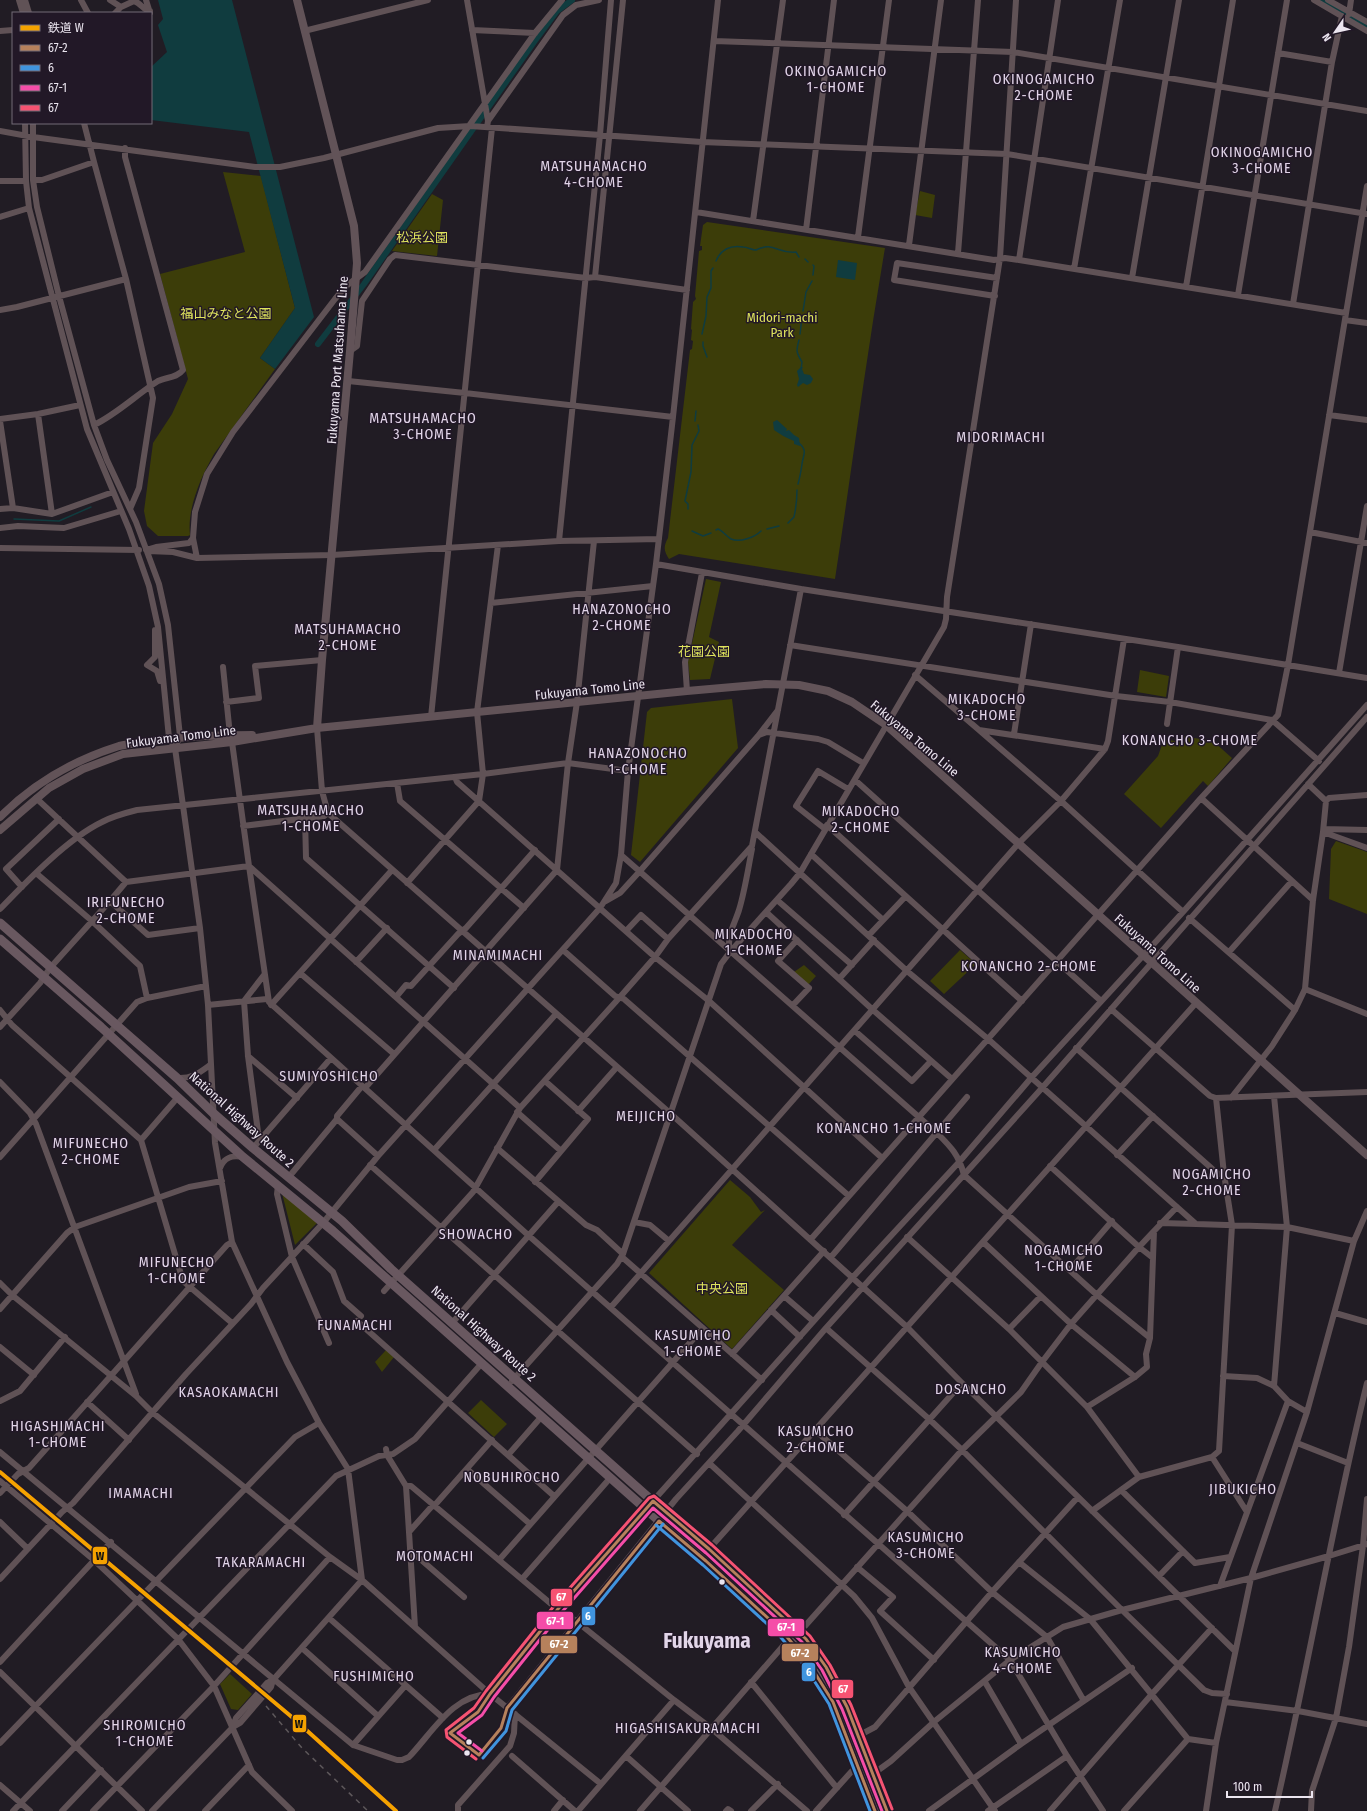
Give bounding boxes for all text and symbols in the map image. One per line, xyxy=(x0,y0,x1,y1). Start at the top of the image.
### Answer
legend xyxy=(12,12,152,124)
north arrow xyxy=(1315,12,1355,52)
text: 鉄道 W xyxy=(48,21,84,35)
text: N xyxy=(1320,31,1334,44)
text: 67-2 xyxy=(48,41,68,55)
text: 6 xyxy=(48,61,54,75)
district label: OKINOGAMICHO 1-CHOME xyxy=(785,63,887,96)
district label: OKINOGAMICHO 2-CHOME xyxy=(993,71,1095,104)
text: 67-1 xyxy=(48,81,67,95)
text: 67 xyxy=(48,101,59,115)
district label: OKINOGAMICHO 3-CHOME xyxy=(1211,144,1313,177)
district label: MATSUHAMACHO 4-CHOME xyxy=(540,158,648,191)
park label: 松浜公園 xyxy=(396,230,448,245)
street label: Fukuyama Port Matsuhama Line xyxy=(324,275,351,445)
park label: 福山みなと公園 xyxy=(180,306,272,321)
park label: Midori-machi Park xyxy=(747,310,818,340)
district label: MATSUHAMACHO 3-CHOME xyxy=(369,410,477,443)
district label: MIDORIMACHI xyxy=(956,429,1046,446)
district label: HANAZONOCHO 2-CHOME xyxy=(572,601,672,634)
district label: MATSUHAMACHO 2-CHOME xyxy=(294,621,402,654)
park label: 花園公園 xyxy=(678,644,730,659)
street label: Fukuyama Tomo Line xyxy=(534,676,646,703)
district label: MIKADOCHO 3-CHOME xyxy=(948,691,1026,724)
street label: Fukuyama Tomo Line xyxy=(868,697,962,780)
street label: Fukuyama Tomo Line xyxy=(125,722,237,751)
district label: KONANCHO 3-CHOME xyxy=(1122,732,1258,749)
district label: HANAZONOCHO 1-CHOME xyxy=(588,745,688,778)
district label: MATSUHAMACHO 1-CHOME xyxy=(257,802,365,835)
district label: MIKADOCHO 2-CHOME xyxy=(822,803,900,836)
district label: IRIFUNECHO 2-CHOME xyxy=(87,894,165,927)
street label: Fukuyama Tomo Line xyxy=(1112,911,1204,996)
district label: MIKADOCHO 1-CHOME xyxy=(715,926,793,959)
district label: MINAMIMACHI xyxy=(453,947,543,964)
district label: KONANCHO 2-CHOME xyxy=(961,958,1097,975)
street label: National Highway Route 2 xyxy=(186,1068,297,1170)
district label: SUMIYOSHICHO xyxy=(279,1068,379,1085)
district label: MEIJICHO xyxy=(616,1108,676,1125)
district label: KONANCHO 1-CHOME xyxy=(816,1120,952,1137)
district label: MIFUNECHO 2-CHOME xyxy=(53,1135,129,1168)
district label: NOGAMICHO 2-CHOME xyxy=(1172,1166,1252,1199)
district label: SHOWACHO xyxy=(439,1226,513,1243)
district label: NOGAMICHO 1-CHOME xyxy=(1024,1242,1104,1275)
district label: MIFUNECHO 1-CHOME xyxy=(139,1254,215,1287)
park label: 中央公園 xyxy=(696,1281,748,1296)
street label: National Highway Route 2 xyxy=(428,1282,539,1384)
district label: FUNAMACHI xyxy=(317,1317,393,1334)
district label: KASUMICHO 1-CHOME xyxy=(655,1327,731,1360)
district label: DOSANCHO xyxy=(935,1381,1007,1398)
district label: KASAOKAMACHI xyxy=(179,1384,279,1401)
district label: HIGASHIMACHI 1-CHOME xyxy=(10,1418,106,1451)
district label: KASUMICHO 2-CHOME xyxy=(778,1423,854,1456)
district label: NOBUHIROCHO xyxy=(463,1469,561,1486)
district label: JIBUKICHO xyxy=(1209,1481,1277,1498)
district label: IMAMACHI xyxy=(108,1485,174,1502)
district label: KASUMICHO 3-CHOME xyxy=(888,1529,964,1562)
line badge: W xyxy=(92,1546,108,1565)
district label: MOTOMACHI xyxy=(396,1548,474,1565)
text: W xyxy=(96,1550,105,1563)
district label: TAKARAMACHI xyxy=(216,1554,306,1571)
unlabelled marker xyxy=(717,1577,727,1587)
line badge: 67 xyxy=(550,1588,573,1607)
text: 67 xyxy=(556,1591,566,1604)
line badge: 6 xyxy=(581,1606,596,1626)
text: 6 xyxy=(585,1610,591,1623)
line badge: 67-1 xyxy=(536,1611,574,1630)
text: 67-1 xyxy=(546,1615,564,1628)
line badge: 67-1 xyxy=(767,1618,805,1637)
text: 67-1 xyxy=(777,1621,795,1634)
district label: Fukuyama xyxy=(663,1628,751,1654)
line badge: 67-2 xyxy=(540,1635,578,1654)
text: 67-2 xyxy=(550,1638,568,1651)
line badge: 67-2 xyxy=(781,1643,819,1662)
district label: KASUMICHO 4-CHOME xyxy=(985,1644,1061,1677)
text: 67-2 xyxy=(791,1647,809,1660)
line badge: 6 xyxy=(801,1662,816,1682)
text: 6 xyxy=(806,1666,812,1679)
district label: FUSHIMICHO xyxy=(333,1668,415,1685)
line badge: 67 xyxy=(831,1679,854,1699)
text: 67 xyxy=(838,1683,848,1696)
line badge: W xyxy=(292,1714,307,1733)
district label: SHIROMICHO 1-CHOME xyxy=(103,1717,187,1750)
text: W xyxy=(295,1718,304,1731)
district label: HIGASHISAKURAMACHI xyxy=(615,1720,761,1737)
unlabelled marker xyxy=(464,1737,474,1747)
unlabelled marker xyxy=(462,1748,472,1758)
scale bar xyxy=(1227,1773,1312,1799)
text: 100 m xyxy=(1233,1780,1262,1794)

